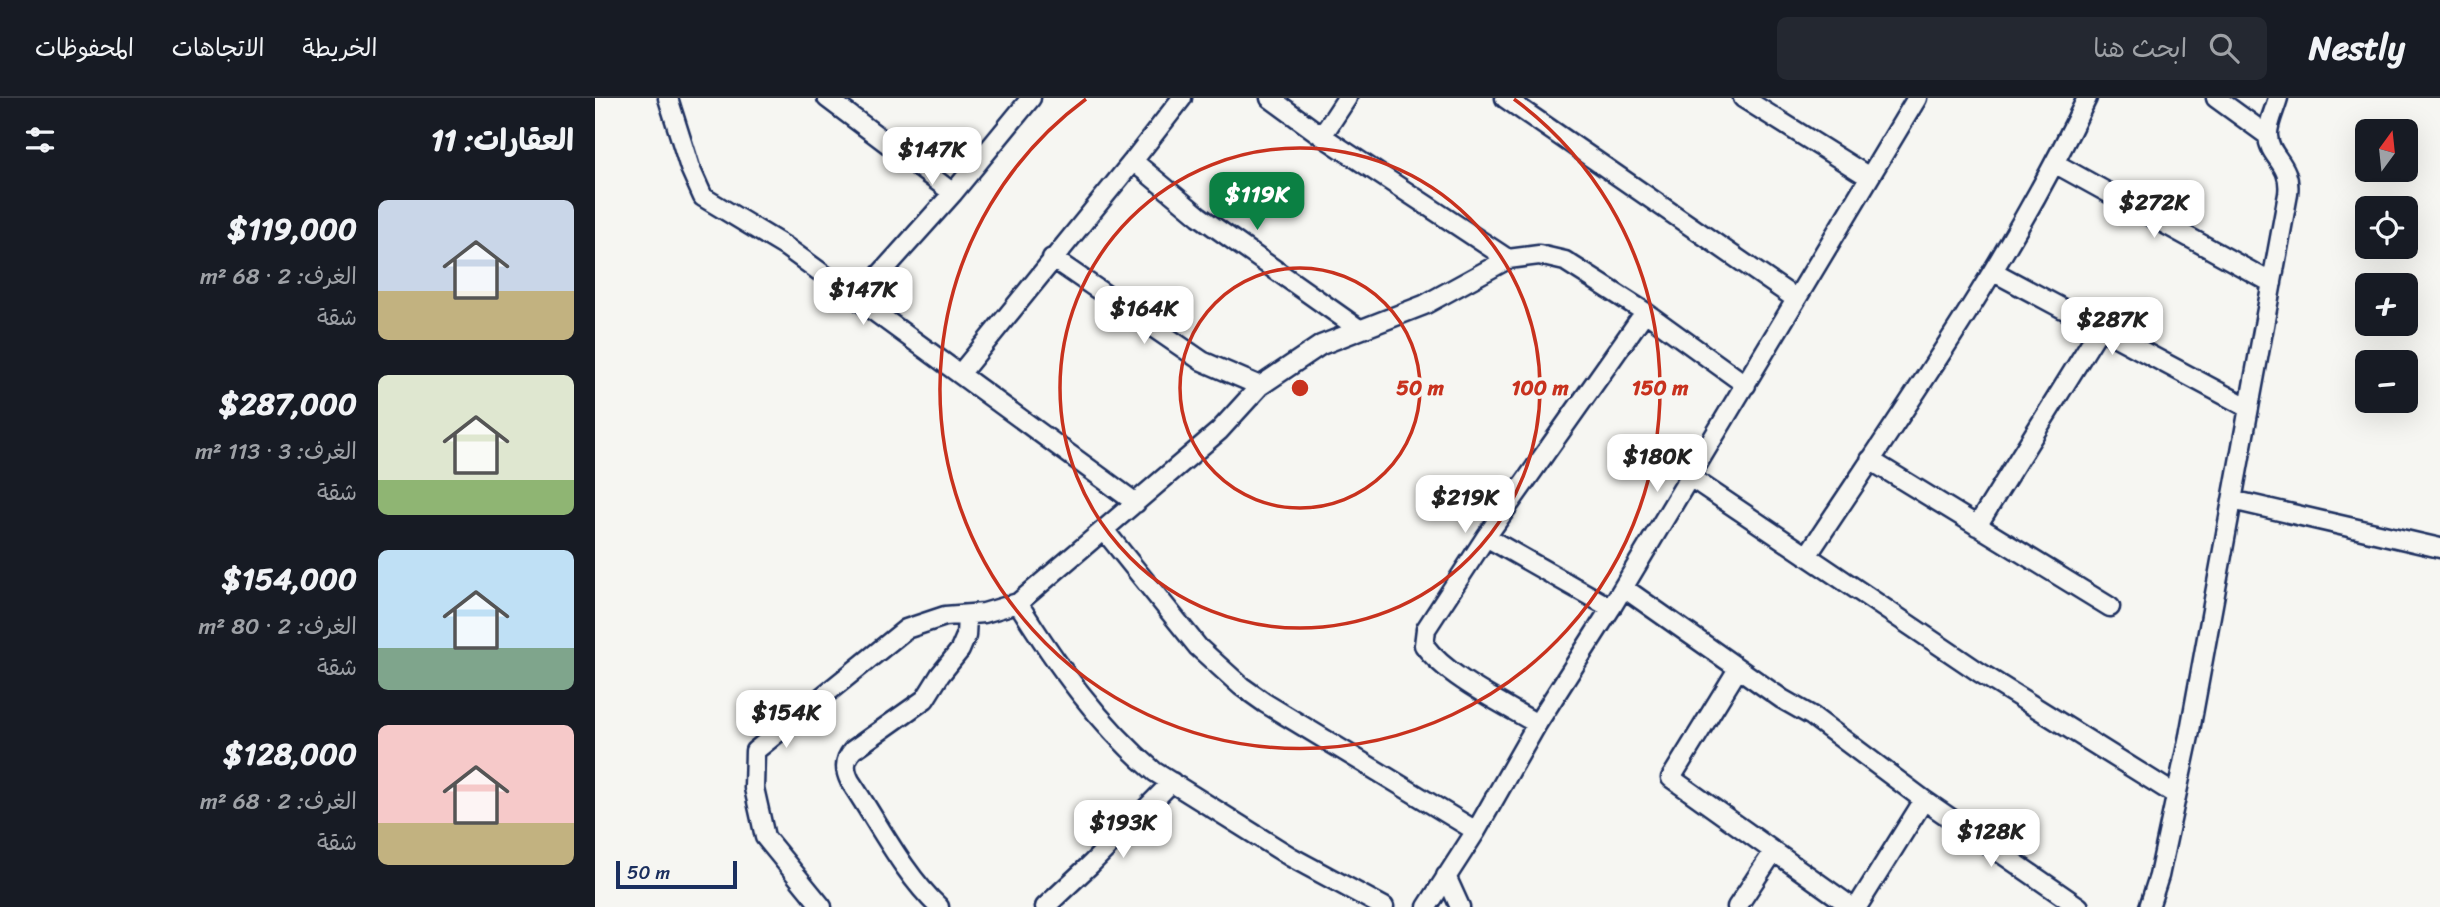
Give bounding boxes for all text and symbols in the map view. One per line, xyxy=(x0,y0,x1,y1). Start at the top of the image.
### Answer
search box xyxy=(1777,17,2267,80)
text: Nestly xyxy=(2309,19,2405,77)
text: ابحث هنا xyxy=(2093,25,2187,71)
text: المحفوظات xyxy=(35,27,134,69)
text: الاتجاهات xyxy=(172,27,265,69)
text: الخريطة xyxy=(303,27,377,69)
icon: search xyxy=(2205,29,2243,67)
text: العقارات: 11 xyxy=(431,113,574,167)
north arrow xyxy=(2355,119,2419,182)
map controls xyxy=(2355,119,2418,413)
icon: filters xyxy=(21,121,59,159)
pin: $147K xyxy=(883,127,981,187)
text: $147K xyxy=(899,129,965,170)
pin: $119K xyxy=(1208,172,1306,232)
text: $119K xyxy=(1225,174,1289,215)
pin: $272K xyxy=(2105,180,2203,240)
text: $272K xyxy=(2119,182,2189,223)
button: locate xyxy=(2355,196,2418,259)
text: $119,000 xyxy=(228,202,357,256)
icon: home xyxy=(434,228,518,312)
text: الغرف: 2 · 68 m² xyxy=(200,256,357,297)
pin: $147K xyxy=(814,268,912,327)
text: $147K xyxy=(830,269,896,310)
button: + xyxy=(2355,273,2418,336)
pin: $164K xyxy=(1095,286,1193,346)
text: $164K xyxy=(1111,288,1177,329)
text: شقة xyxy=(317,297,357,338)
pin: $287K xyxy=(2063,298,2161,357)
text: $287K xyxy=(2077,299,2147,340)
button: − xyxy=(2355,350,2418,413)
text: 50 m xyxy=(1396,369,1445,407)
text: 100 m xyxy=(1511,369,1569,407)
text: 150 m xyxy=(1632,369,1689,407)
centre of rings xyxy=(1288,376,1312,400)
text: $287,000 xyxy=(219,377,357,431)
icon: home xyxy=(434,403,518,487)
text: الغرف: 3 · 113 m² xyxy=(195,431,357,472)
pin: $180K xyxy=(1608,434,1706,494)
text: $180K xyxy=(1623,436,1691,477)
text: شقة xyxy=(317,472,357,513)
pin: $219K xyxy=(1416,476,1514,535)
text: $219K xyxy=(1432,477,1498,518)
text: $154,000 xyxy=(222,552,357,606)
icon: home xyxy=(434,578,518,662)
text: الغرف: 2 · 80 m² xyxy=(199,606,357,647)
text: شقة xyxy=(317,647,357,688)
pin: $154K xyxy=(737,690,835,750)
text: $154K xyxy=(752,692,820,733)
text: $128,000 xyxy=(224,727,357,781)
icon: home xyxy=(434,753,518,837)
text: الغرف: 2 · 68 m² xyxy=(200,781,357,822)
pin: $193K xyxy=(1074,800,1172,860)
text: $193K xyxy=(1090,802,1156,843)
pin: $128K xyxy=(1942,810,2040,869)
text: $128K xyxy=(1958,811,2024,852)
text: شقة xyxy=(317,822,357,863)
text: 50 m xyxy=(627,856,670,889)
scale bar xyxy=(616,858,737,890)

